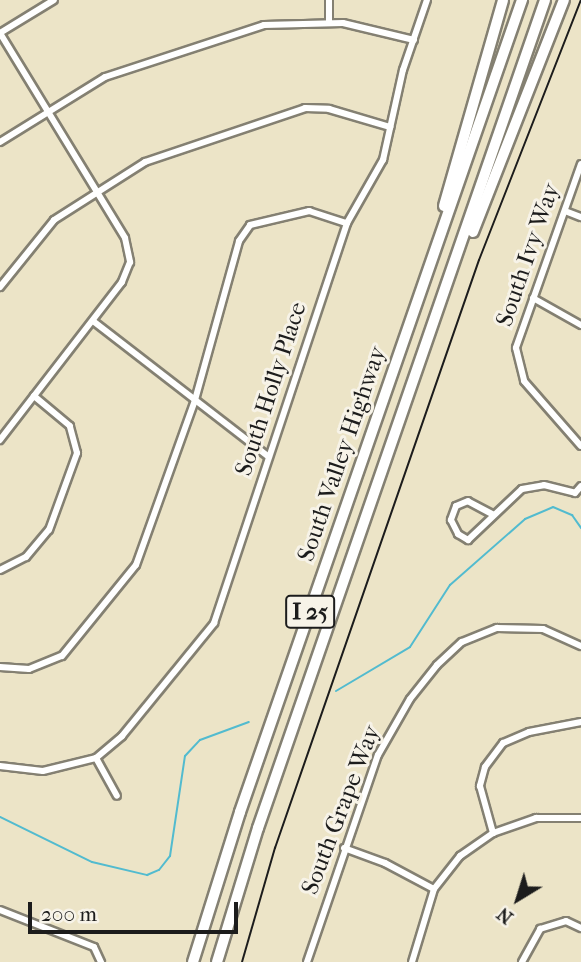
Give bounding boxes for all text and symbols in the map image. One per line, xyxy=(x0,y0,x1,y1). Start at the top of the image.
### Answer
street label: South Ivy Way xyxy=(490,180,566,330)
street label: South Holly Place xyxy=(229,298,313,480)
street label: South Valley Highway xyxy=(292,343,392,565)
road number: I 25 xyxy=(284,592,336,632)
street label: South Grape Way xyxy=(296,721,386,899)
north arrow xyxy=(483,864,553,934)
scale bar xyxy=(32,888,242,932)
text: 200 m xyxy=(41,902,97,926)
text: N xyxy=(493,902,518,929)

